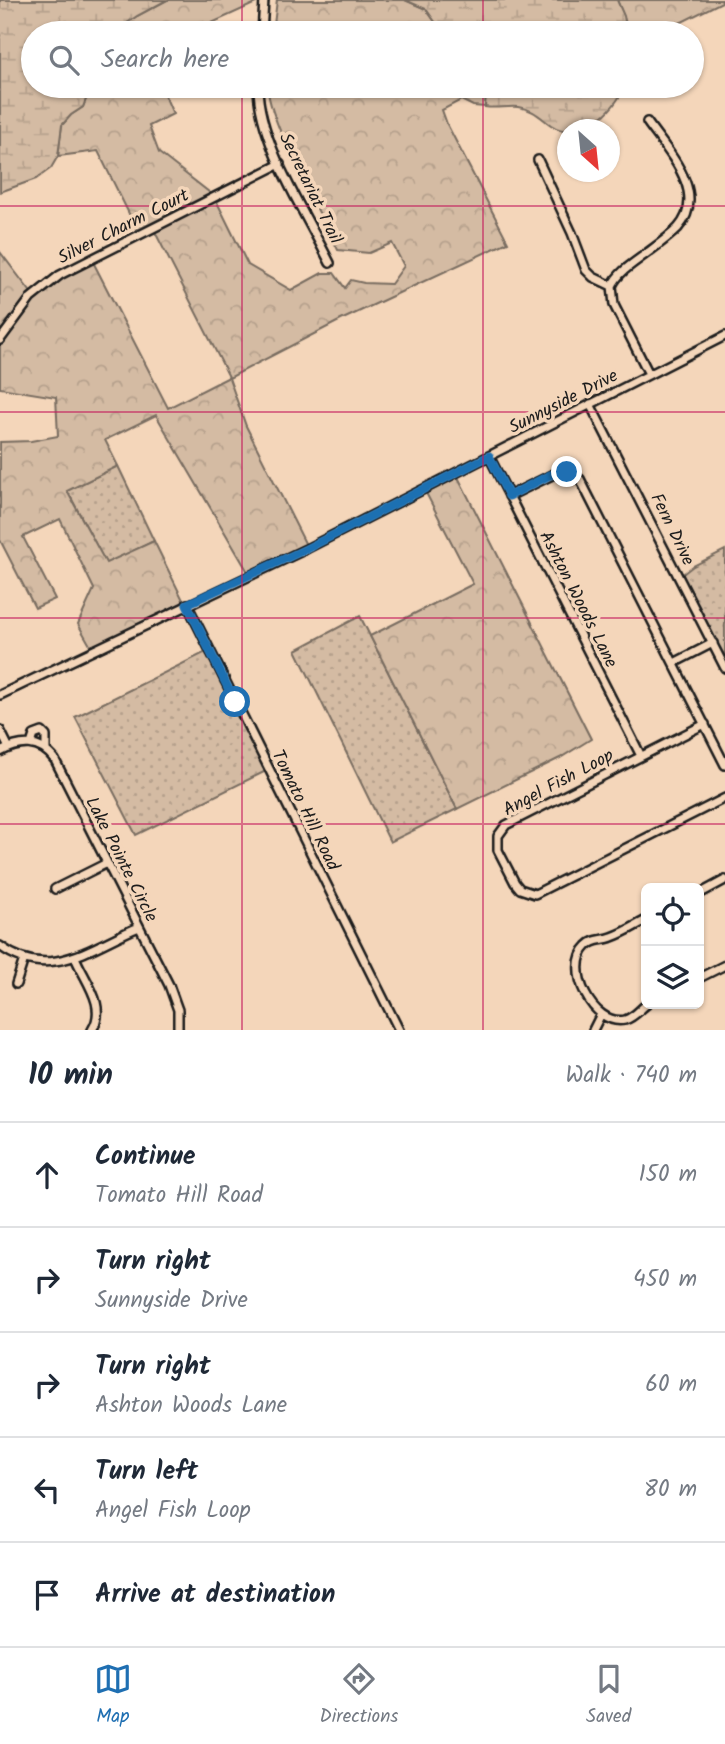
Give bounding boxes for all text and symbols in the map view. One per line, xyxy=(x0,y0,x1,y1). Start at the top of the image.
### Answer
search box xyxy=(21,21,704,98)
text: Search here xyxy=(101,39,229,81)
icon: search xyxy=(45,41,83,79)
north arrow xyxy=(557,119,620,182)
street label: Secretariat Trail xyxy=(270,128,349,250)
street label: Silver Charm Court xyxy=(53,181,195,273)
street label: Sunnyside Drive xyxy=(504,362,624,442)
route end xyxy=(551,456,582,487)
street label: Fern Drive xyxy=(642,488,702,571)
street label: Ashton Woods Lane xyxy=(531,526,625,673)
route start xyxy=(219,686,250,717)
street label: Angel Fish Loop xyxy=(498,742,620,825)
street label: Tomato Hill Road xyxy=(263,745,347,877)
street label: Lake Pointe Circle xyxy=(76,792,165,928)
map controls xyxy=(641,883,704,1009)
button: locate xyxy=(641,883,704,946)
button: layers xyxy=(641,946,704,1009)
text: 10 min xyxy=(28,1052,113,1100)
text: Walk · 740 m xyxy=(566,1058,697,1094)
text: Continue xyxy=(95,1136,196,1178)
icon: ahead xyxy=(28,1156,66,1194)
text: 150 m xyxy=(638,1157,697,1193)
text: Tomato Hill Road xyxy=(95,1178,263,1214)
text: Turn right xyxy=(95,1241,211,1283)
icon: right xyxy=(28,1261,66,1299)
text: 450 m xyxy=(633,1262,697,1298)
text: Sunnyside Drive xyxy=(95,1283,248,1319)
text: Turn right xyxy=(95,1346,211,1388)
icon: right xyxy=(28,1366,66,1404)
text: 60 m xyxy=(645,1367,697,1403)
text: Ashton Woods Lane xyxy=(95,1388,287,1424)
text: Turn left xyxy=(95,1451,198,1493)
icon: left xyxy=(28,1471,66,1509)
text: 80 m xyxy=(644,1472,697,1508)
text: Angel Fish Loop xyxy=(95,1493,251,1529)
text: Arrive at destination xyxy=(95,1574,335,1616)
icon: arrive xyxy=(28,1576,66,1614)
tab: Map xyxy=(94,1660,132,1732)
tab: Directions xyxy=(320,1660,398,1732)
tab: Saved xyxy=(586,1660,631,1732)

